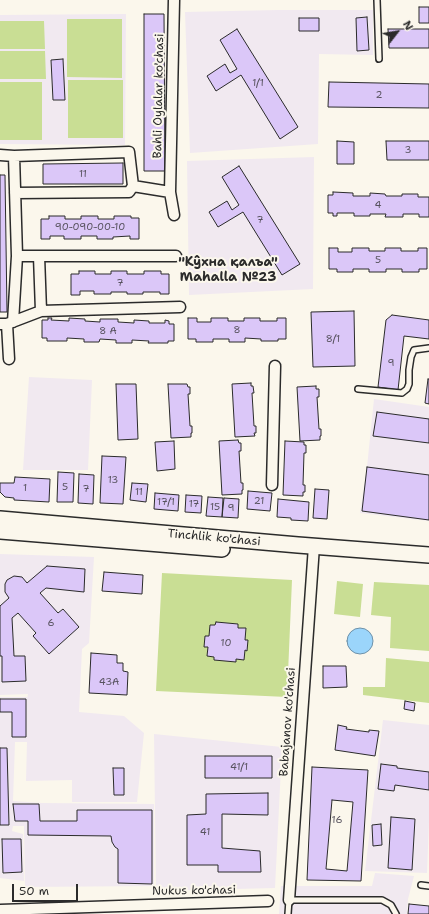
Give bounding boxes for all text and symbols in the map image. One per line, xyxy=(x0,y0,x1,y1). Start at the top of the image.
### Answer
north arrow xyxy=(377,12,417,52)
text: N xyxy=(399,18,416,33)
street label: Bahli Oylalar ko'chasi xyxy=(151,33,167,159)
house number: 1/1 xyxy=(252,77,264,89)
house number: 2 xyxy=(376,89,382,101)
house number: 3 xyxy=(405,144,411,156)
house number: 11 xyxy=(79,168,87,180)
house number: 4 xyxy=(375,199,381,211)
house number: 7 xyxy=(257,214,263,226)
house number: 90-090-00-10 xyxy=(55,221,125,233)
house number: 5 xyxy=(375,254,381,266)
district label: "Kŷхна қалъа" Mahalla №23 xyxy=(178,255,278,286)
house number: 7 xyxy=(117,277,123,289)
house number: 8 xyxy=(234,324,240,336)
house number: 8 А xyxy=(99,325,117,337)
house number: 8/1 xyxy=(326,333,340,345)
house number: 9 xyxy=(388,357,394,369)
house number: 13 xyxy=(108,474,118,486)
house number: 5 xyxy=(62,481,68,493)
house number: 1 xyxy=(23,482,27,494)
house number: 7 xyxy=(83,483,89,495)
house number: 11 xyxy=(135,486,143,498)
house number: 21 xyxy=(254,495,264,507)
house number: 17/1 xyxy=(157,496,175,508)
house number: 17 xyxy=(189,498,199,510)
house number: 15 xyxy=(210,501,220,513)
house number: 9 xyxy=(228,502,234,514)
street label: Tinchlik ko'chasi xyxy=(167,527,261,549)
house number: 6 xyxy=(48,617,54,629)
house number: 10 xyxy=(221,637,231,649)
street label: Babajanov ko'chasi xyxy=(277,667,299,777)
house number: 43A xyxy=(99,676,119,688)
house number: 41/1 xyxy=(230,761,248,773)
house number: 16 xyxy=(332,814,342,826)
house number: 41 xyxy=(200,826,210,838)
scale bar xyxy=(14,876,80,902)
text: 50 m xyxy=(19,883,49,899)
street label: Nukus ko'chasi xyxy=(152,883,236,899)

